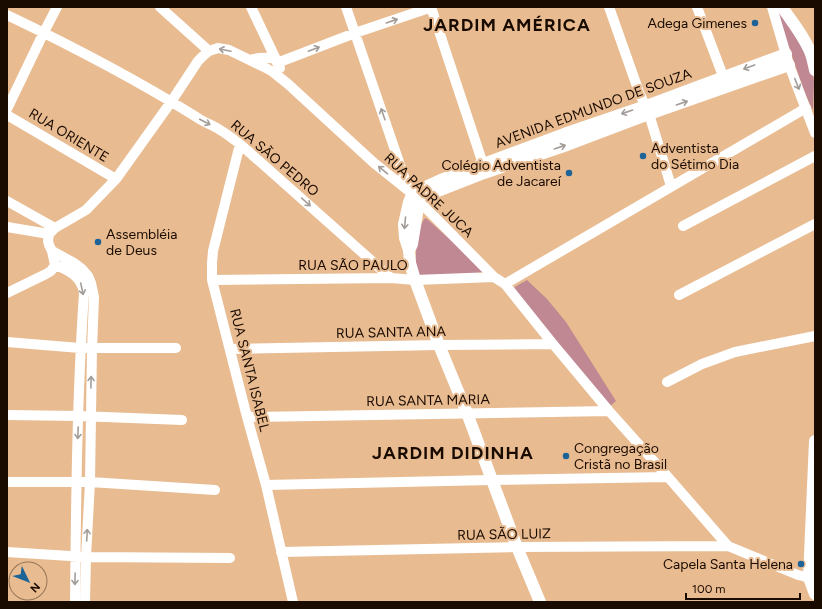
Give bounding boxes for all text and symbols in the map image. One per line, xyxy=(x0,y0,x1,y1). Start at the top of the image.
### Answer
district label: JARDIM AMÉRICA xyxy=(423,14,591,36)
place label: Adega Gimenes xyxy=(648,15,747,32)
one-way arrow xyxy=(386,16,398,24)
marker: Adega Gimenes xyxy=(750,18,760,28)
one-way arrow xyxy=(219,45,232,53)
one-way arrow xyxy=(307,45,319,52)
one-way arrow xyxy=(744,64,756,72)
street label: AVENIDA EDMUNDO DE SOUZA xyxy=(493,65,694,152)
one-way arrow xyxy=(793,78,801,90)
one-way arrow xyxy=(676,98,688,106)
street label: RUA ORIENTE xyxy=(26,105,112,166)
one-way arrow xyxy=(378,109,386,121)
one-way arrow xyxy=(622,109,634,117)
street label: RUA SÃO PEDRO xyxy=(227,117,322,200)
one-way arrow xyxy=(198,119,210,126)
place label: Adventista do Sétimo Dia xyxy=(651,140,739,173)
one-way arrow xyxy=(553,143,566,150)
street label: RUA PADRE JUCA xyxy=(380,150,477,241)
marker: Adventista do Sétimo Dia xyxy=(638,151,648,161)
place label: Colégio Adventista de Jacareí xyxy=(441,157,562,190)
one-way arrow xyxy=(377,165,388,174)
marker: Colégio Adventista de Jacareí xyxy=(564,168,574,178)
one-way arrow xyxy=(301,198,311,207)
one-way arrow xyxy=(401,216,409,229)
place label: Assembléia de Deus xyxy=(106,226,177,259)
marker: Assembléia de Deus xyxy=(93,237,103,247)
street label: RUA SÃO PAULO xyxy=(298,257,408,274)
one-way arrow xyxy=(79,283,87,296)
street label: RUA SANTA ISABEL xyxy=(226,307,273,434)
street label: RUA SANTA ANA xyxy=(336,323,447,342)
one-way arrow xyxy=(87,376,95,389)
street label: RUA SANTA MARIA xyxy=(366,391,490,410)
one-way arrow xyxy=(75,426,82,439)
place label: Congregação Cristã no Brasil xyxy=(574,440,667,473)
district label: JARDIM DIDINHA xyxy=(372,442,534,464)
marker: Congregação Cristã no Brasil xyxy=(561,451,571,461)
street label: RUA SÃO LUIZ xyxy=(457,525,551,544)
one-way arrow xyxy=(83,529,91,542)
place label: Capela Santa Helena xyxy=(663,556,793,573)
marker: Capela Santa Helena xyxy=(796,559,806,569)
north arrow xyxy=(8,561,48,601)
one-way arrow xyxy=(71,572,79,585)
scale bar xyxy=(686,575,800,601)
text: N xyxy=(27,580,43,595)
text: 100 m xyxy=(692,582,726,596)

